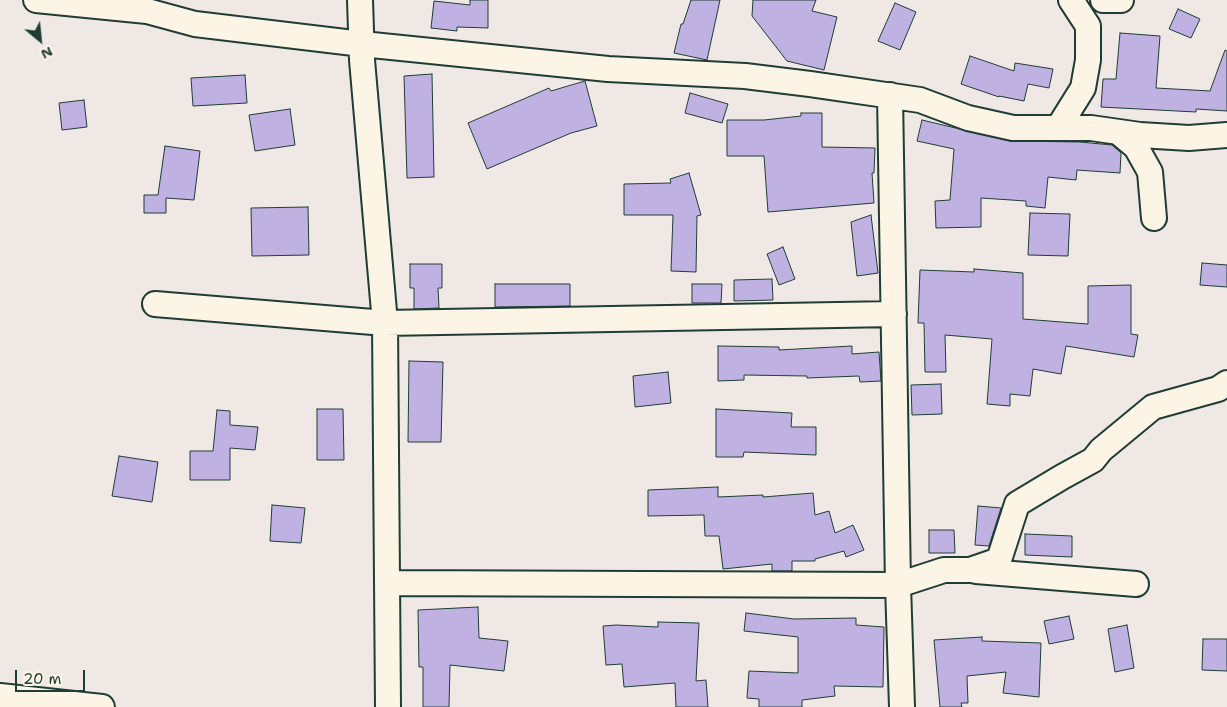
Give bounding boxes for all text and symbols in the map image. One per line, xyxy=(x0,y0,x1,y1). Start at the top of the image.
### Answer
north arrow xyxy=(15,15,65,65)
text: N xyxy=(38,43,56,64)
scale bar xyxy=(18,660,88,692)
text: 20 m xyxy=(23,669,62,689)

